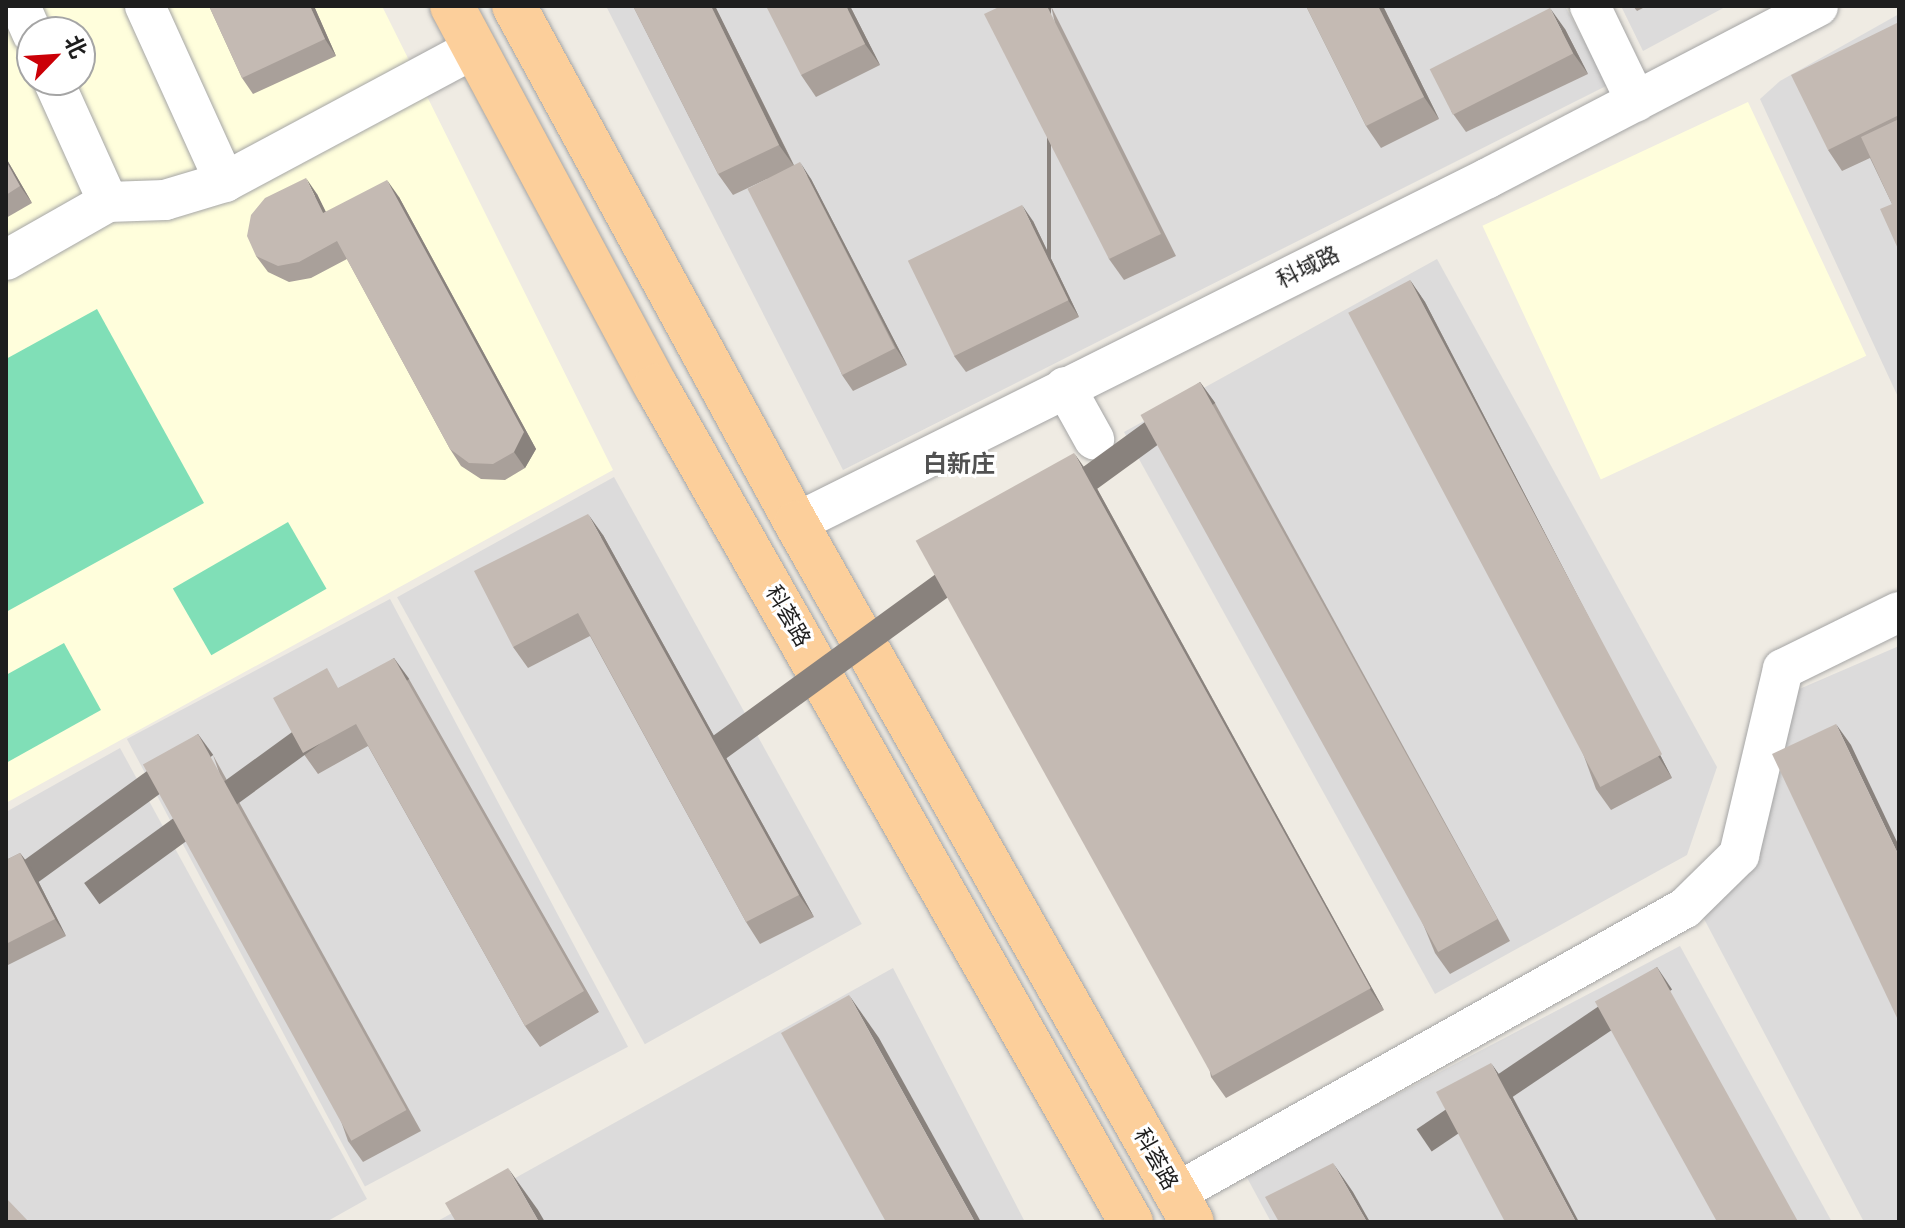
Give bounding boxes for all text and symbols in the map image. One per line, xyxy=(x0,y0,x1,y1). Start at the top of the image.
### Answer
north arrow xyxy=(16,16,96,96)
text: 北 xyxy=(59,31,93,63)
street label: 科域路 xyxy=(1273,241,1343,293)
district label: 白新庄 xyxy=(923,450,995,478)
street label: 科荟路 xyxy=(760,581,816,651)
street label: 科荟路 xyxy=(1128,1124,1184,1194)

